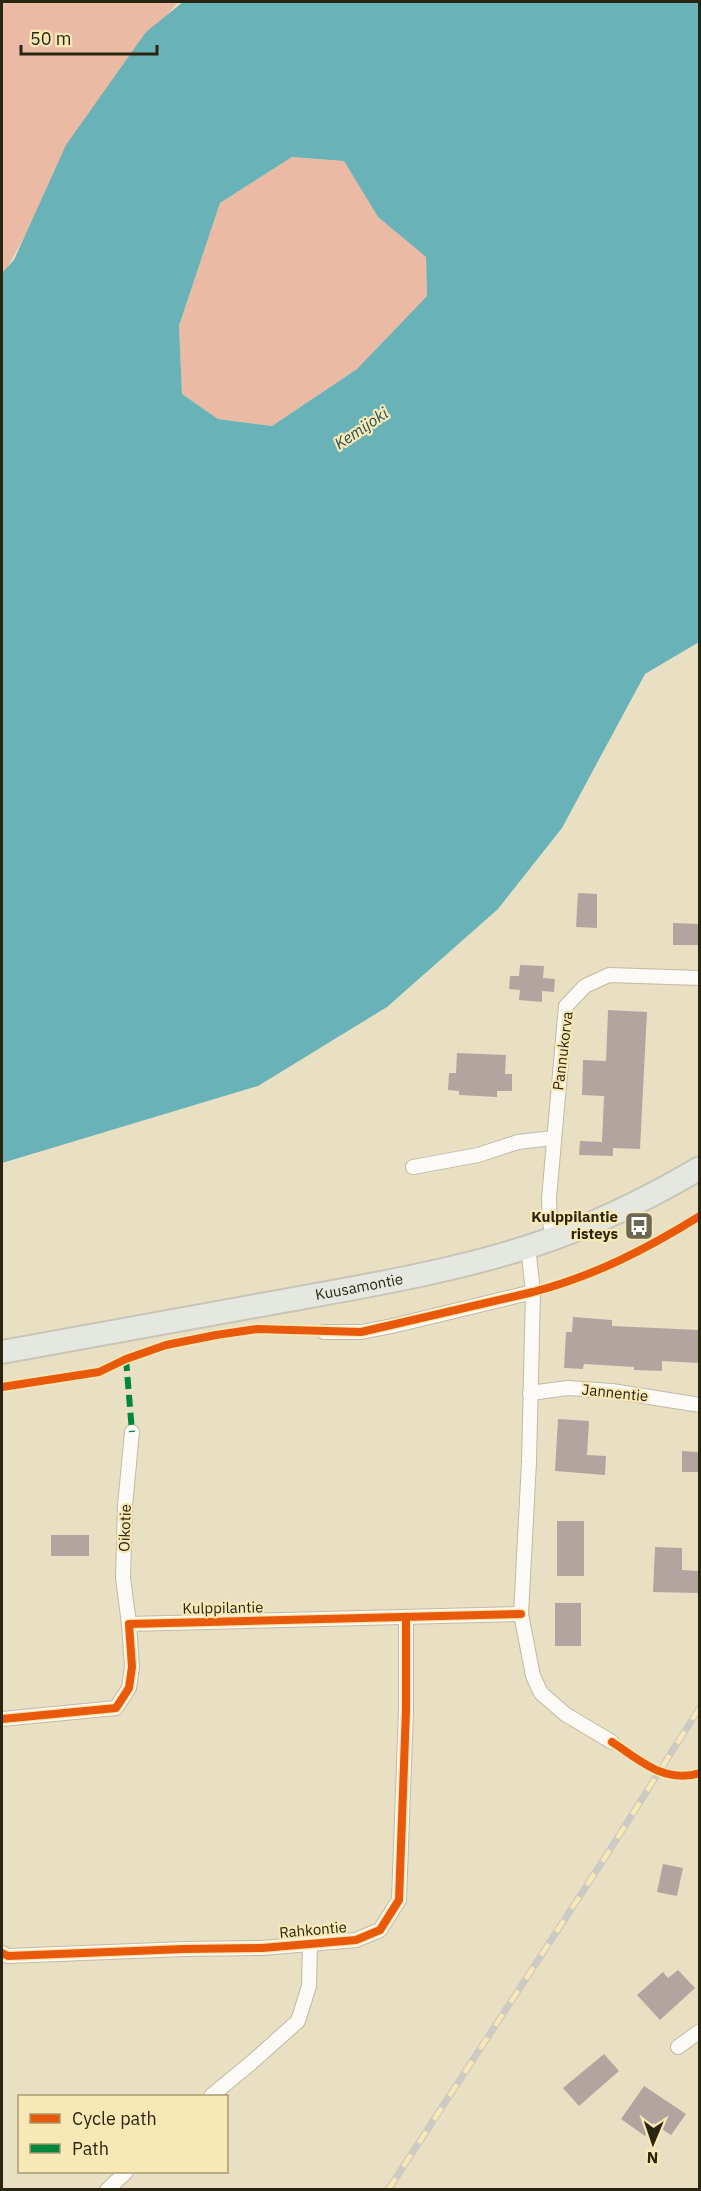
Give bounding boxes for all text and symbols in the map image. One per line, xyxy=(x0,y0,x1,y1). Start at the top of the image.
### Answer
scale bar xyxy=(21,18,158,56)
text: 50 m xyxy=(30,27,72,50)
water label: Kemijoki xyxy=(330,402,392,453)
street label: Pannukorva xyxy=(548,1010,577,1092)
place label: Kulppilantie risteys xyxy=(531,1207,618,1243)
bus stop icon: Kulppilantie risteys xyxy=(623,1210,655,1242)
street label: Kuusamontie xyxy=(314,1269,405,1304)
street label: Jannentie xyxy=(581,1380,649,1405)
street label: Oikotie xyxy=(114,1504,135,1552)
street label: Kulppilantie xyxy=(182,1597,264,1618)
street label: Rahkontie xyxy=(278,1917,348,1942)
legend xyxy=(18,2095,228,2173)
text: Cycle path xyxy=(72,2107,157,2130)
north arrow xyxy=(623,2113,683,2173)
text: Path xyxy=(72,2137,109,2160)
text: N xyxy=(646,2148,659,2168)

